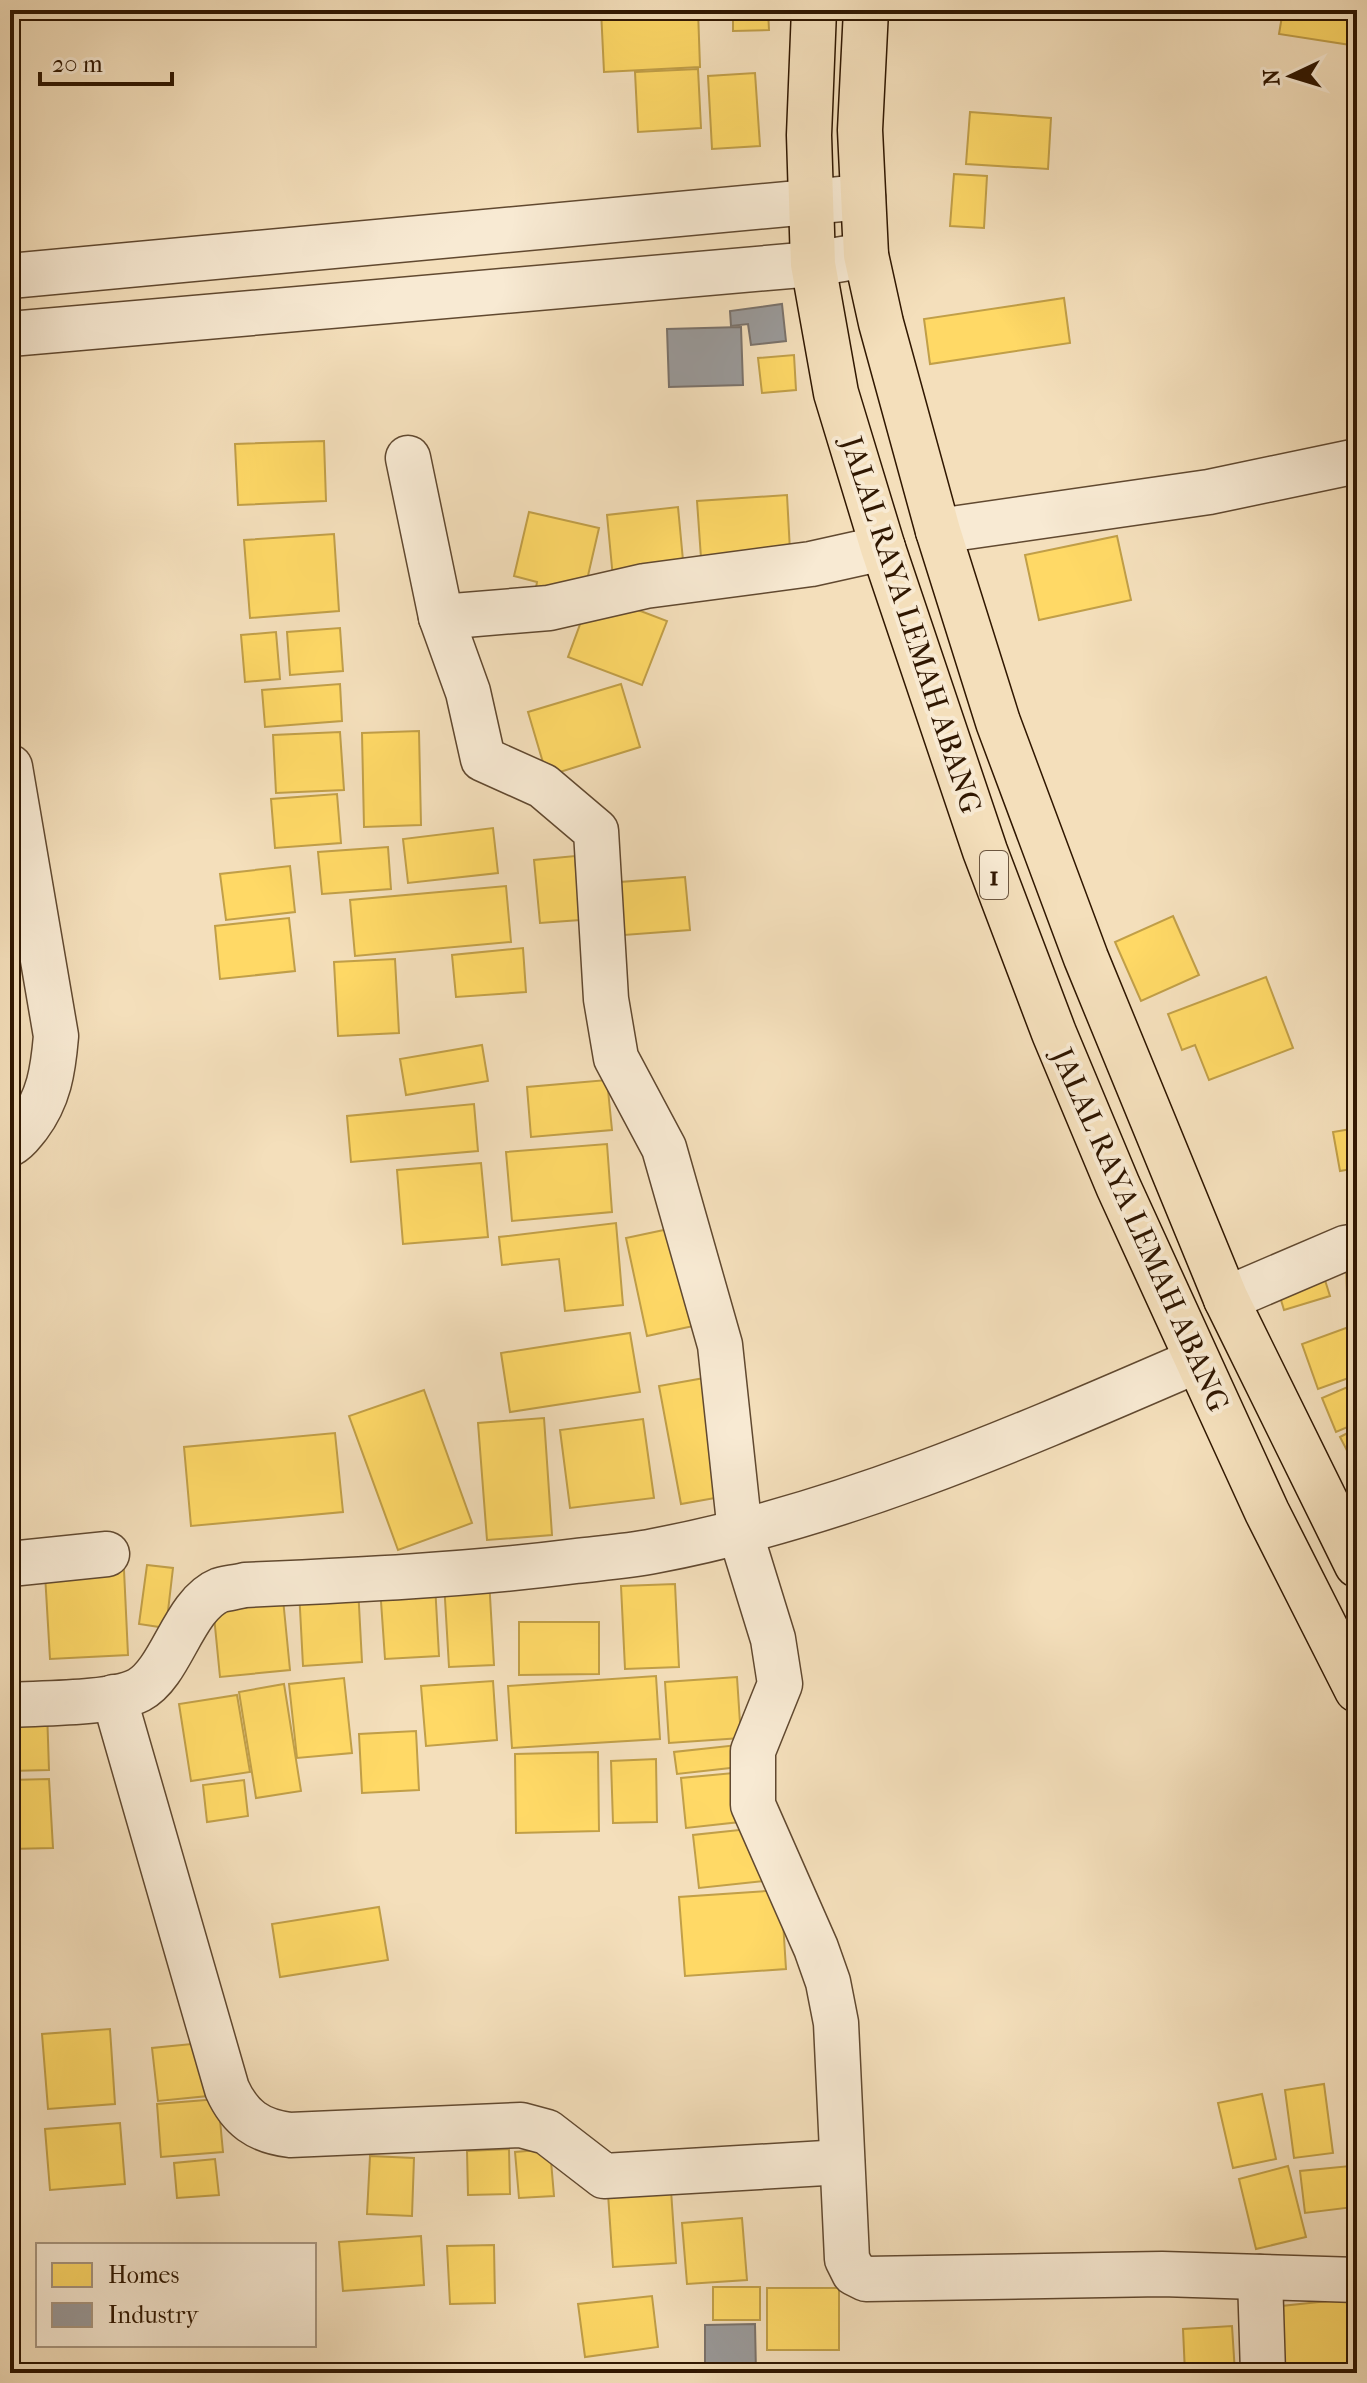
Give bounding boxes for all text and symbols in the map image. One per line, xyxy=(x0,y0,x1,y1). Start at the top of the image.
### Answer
scale bar xyxy=(40,36,172,86)
north arrow xyxy=(1251,36,1331,116)
text: 20 m xyxy=(52,50,103,78)
text: N xyxy=(1258,68,1286,87)
street label: JALAL RAYA LEMAH ABANG xyxy=(833,430,989,818)
road number: 1 xyxy=(980,851,1008,899)
street label: JALAL RAYA LEMAH ABANG xyxy=(1043,1041,1236,1417)
legend xyxy=(36,2243,316,2347)
text: Homes xyxy=(108,2261,179,2289)
text: Industry xyxy=(108,2301,199,2329)

